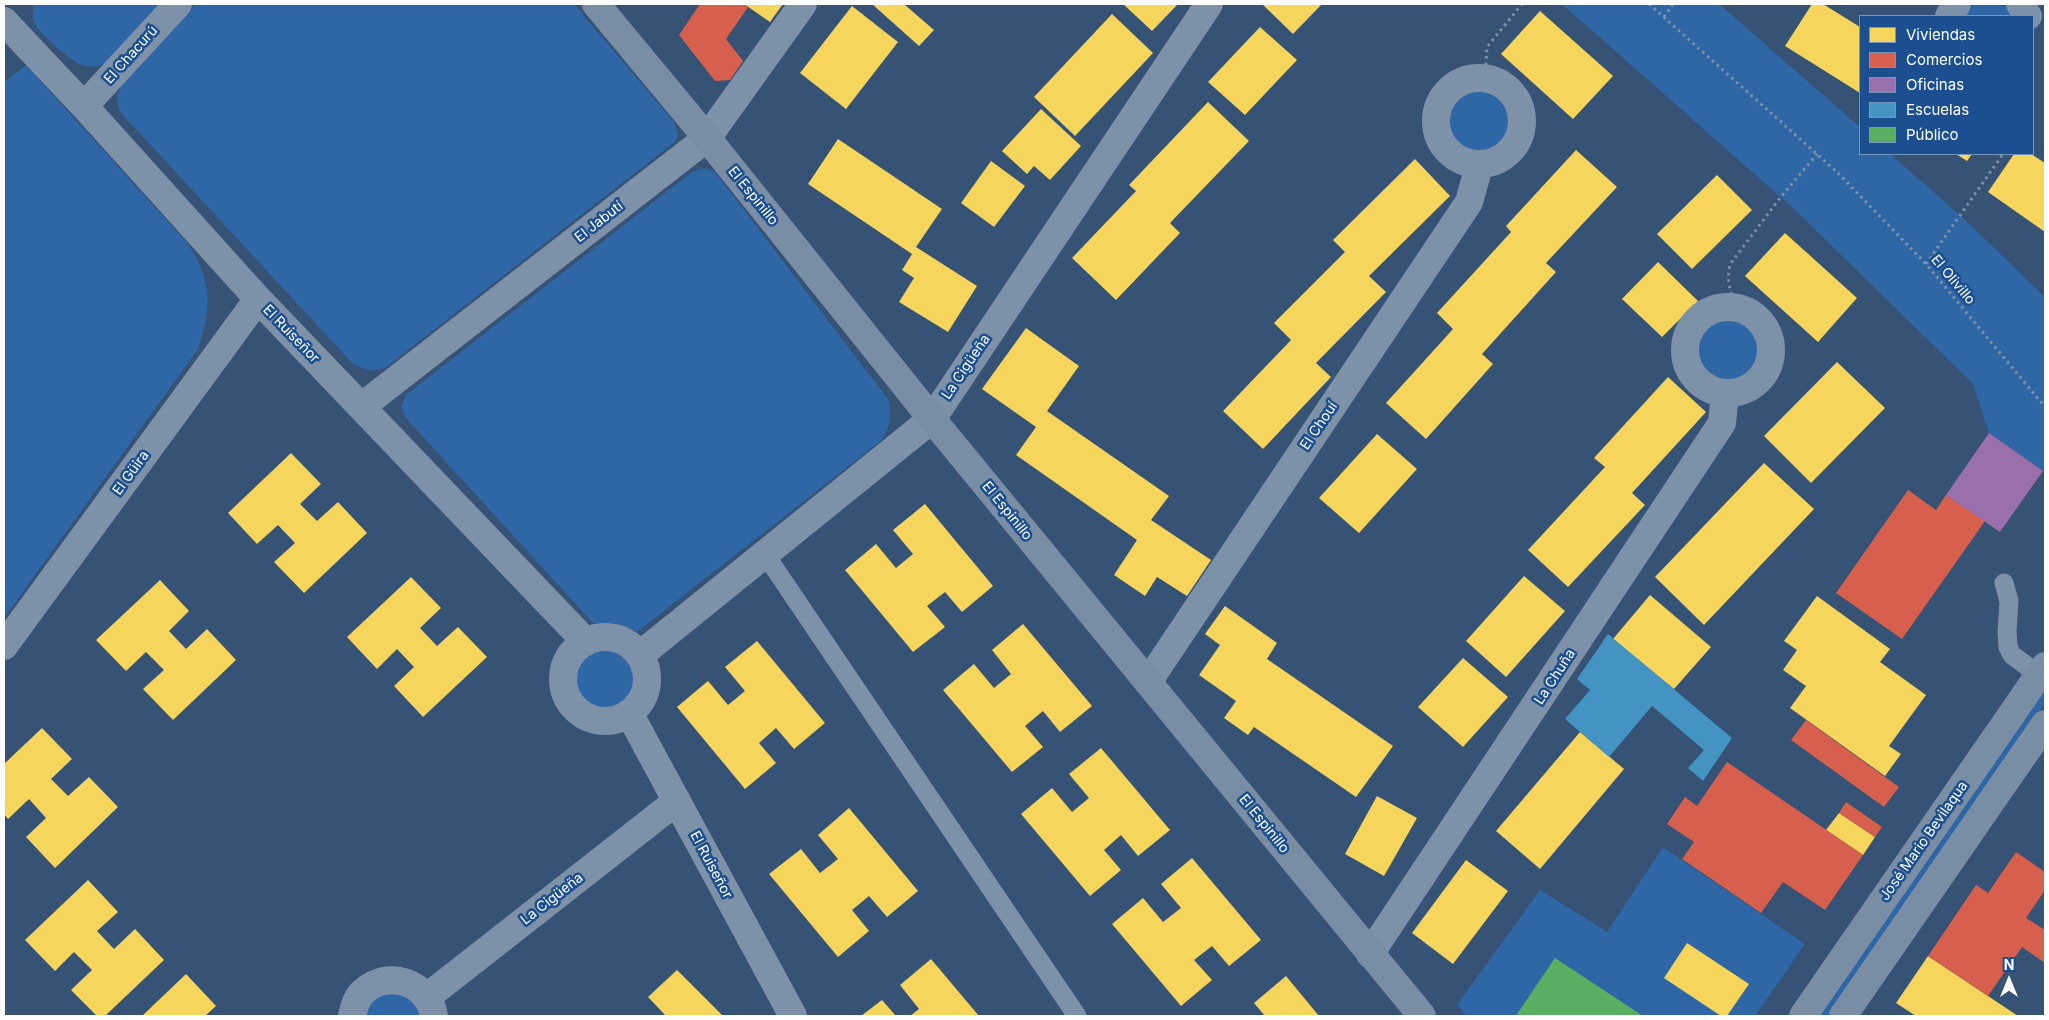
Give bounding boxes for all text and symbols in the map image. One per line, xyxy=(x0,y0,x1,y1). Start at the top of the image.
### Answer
legend xyxy=(1859,15,2034,155)
street label: El Chacurú xyxy=(101,23,161,87)
text: Viviendas xyxy=(1906,25,1975,44)
text: Comercios xyxy=(1906,50,1982,69)
text: Oficinas xyxy=(1906,75,1964,94)
text: Escuelas xyxy=(1906,100,1969,119)
text: Público xyxy=(1906,125,1958,144)
street label: El Espinillo xyxy=(724,163,782,229)
street label: El Jabutí xyxy=(572,198,626,246)
street label: El Olivillo xyxy=(1927,252,1979,308)
street label: El Ruiseñor xyxy=(259,302,323,366)
street label: La Cigüeña xyxy=(938,331,994,403)
street label: El Chouí xyxy=(1297,399,1341,453)
street label: El Güira xyxy=(109,447,153,499)
street label: El Espinillo xyxy=(978,478,1036,544)
street label: La Chuña xyxy=(1531,646,1579,708)
street label: José Mario Bevilaqua xyxy=(1876,778,1972,904)
street label: El Espinillo xyxy=(1235,791,1293,857)
street label: El Ruiseñor xyxy=(686,828,736,902)
street label: La Cigüeña xyxy=(517,869,587,929)
north arrow xyxy=(1984,955,2034,1005)
text: N xyxy=(2004,956,2014,973)

